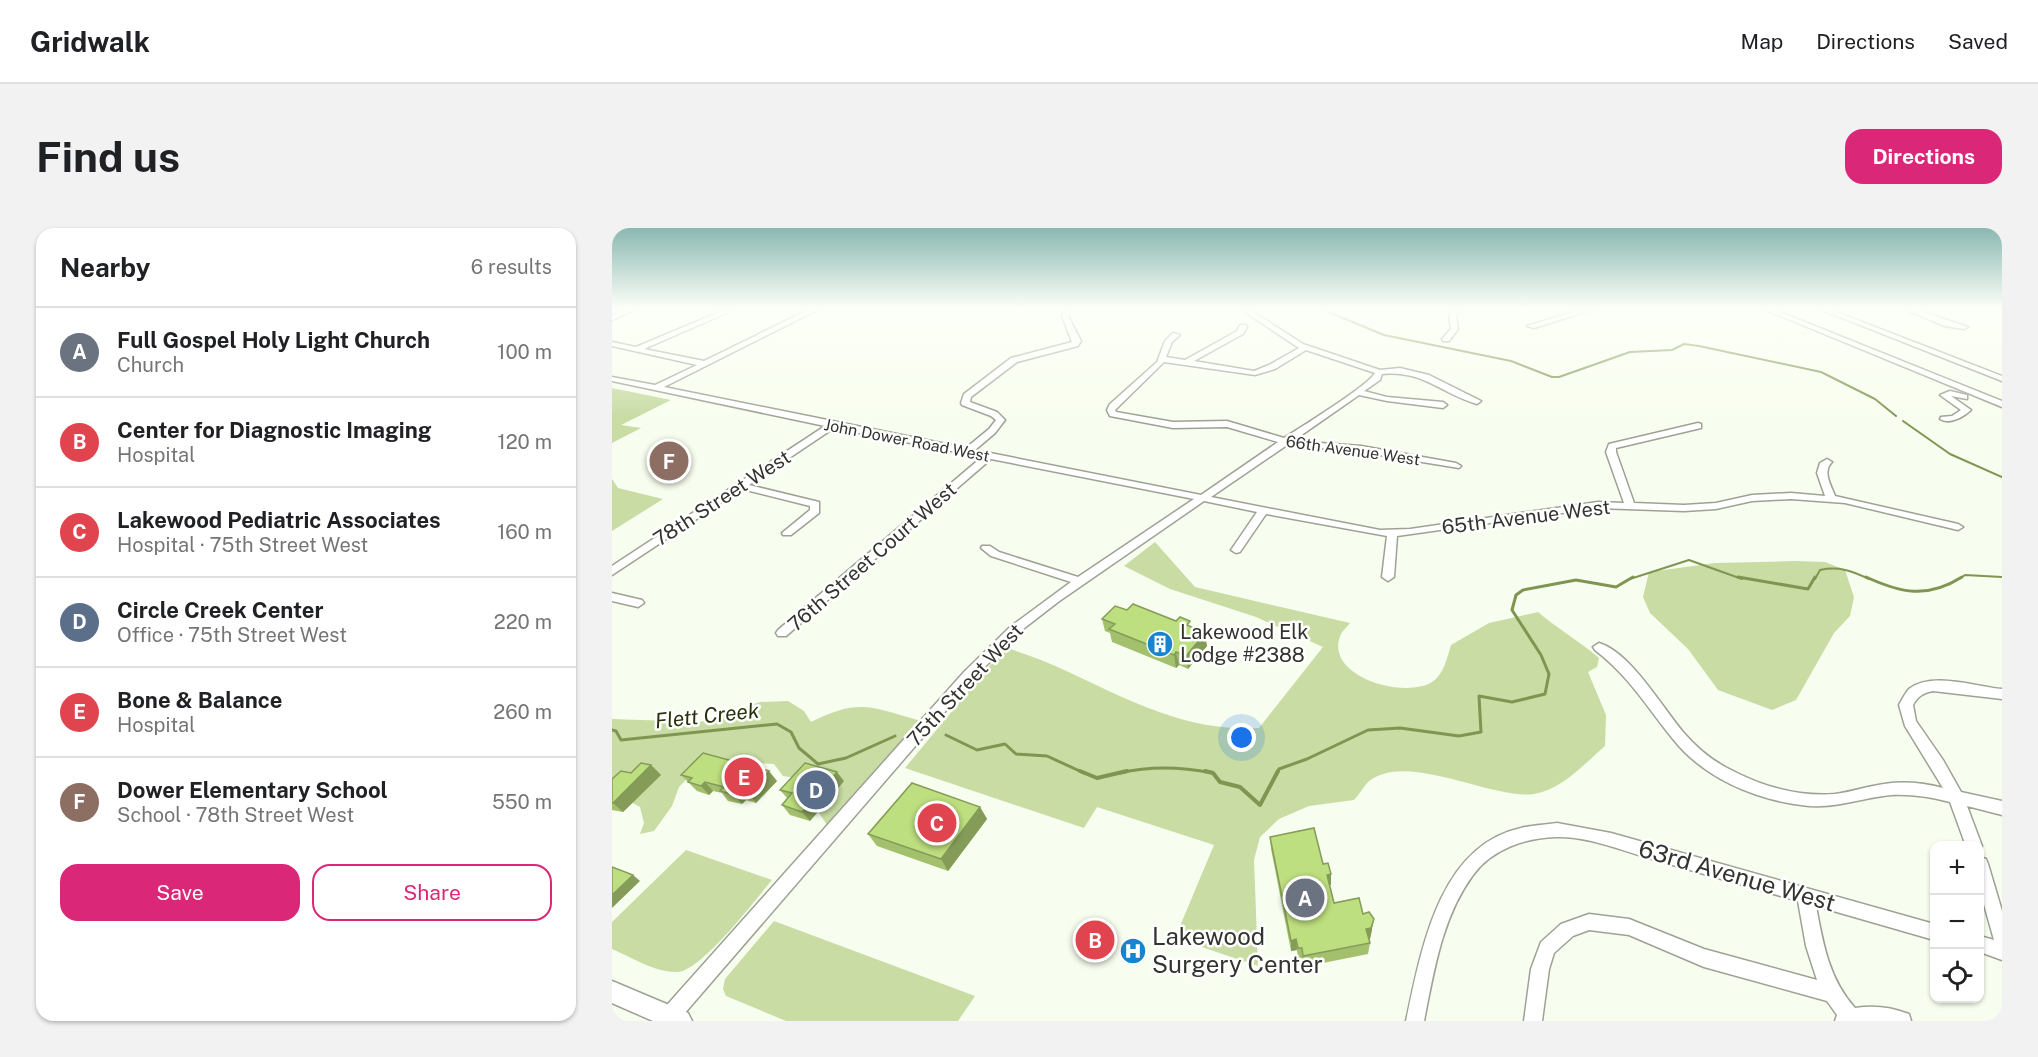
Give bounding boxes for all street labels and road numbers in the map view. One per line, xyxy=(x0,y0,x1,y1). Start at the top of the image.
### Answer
street label: John Dower Road West xyxy=(823,415,991,466)
street label: 66th Avenue West xyxy=(1285,432,1421,469)
street label: 78th Street West xyxy=(649,445,795,551)
street label: 76th Street Court West xyxy=(783,477,961,637)
street label: 65th Avenue West xyxy=(1440,495,1612,539)
street label: 75th Street West xyxy=(902,619,1028,751)
street label: 63rd Avenue West xyxy=(1636,834,1839,917)

